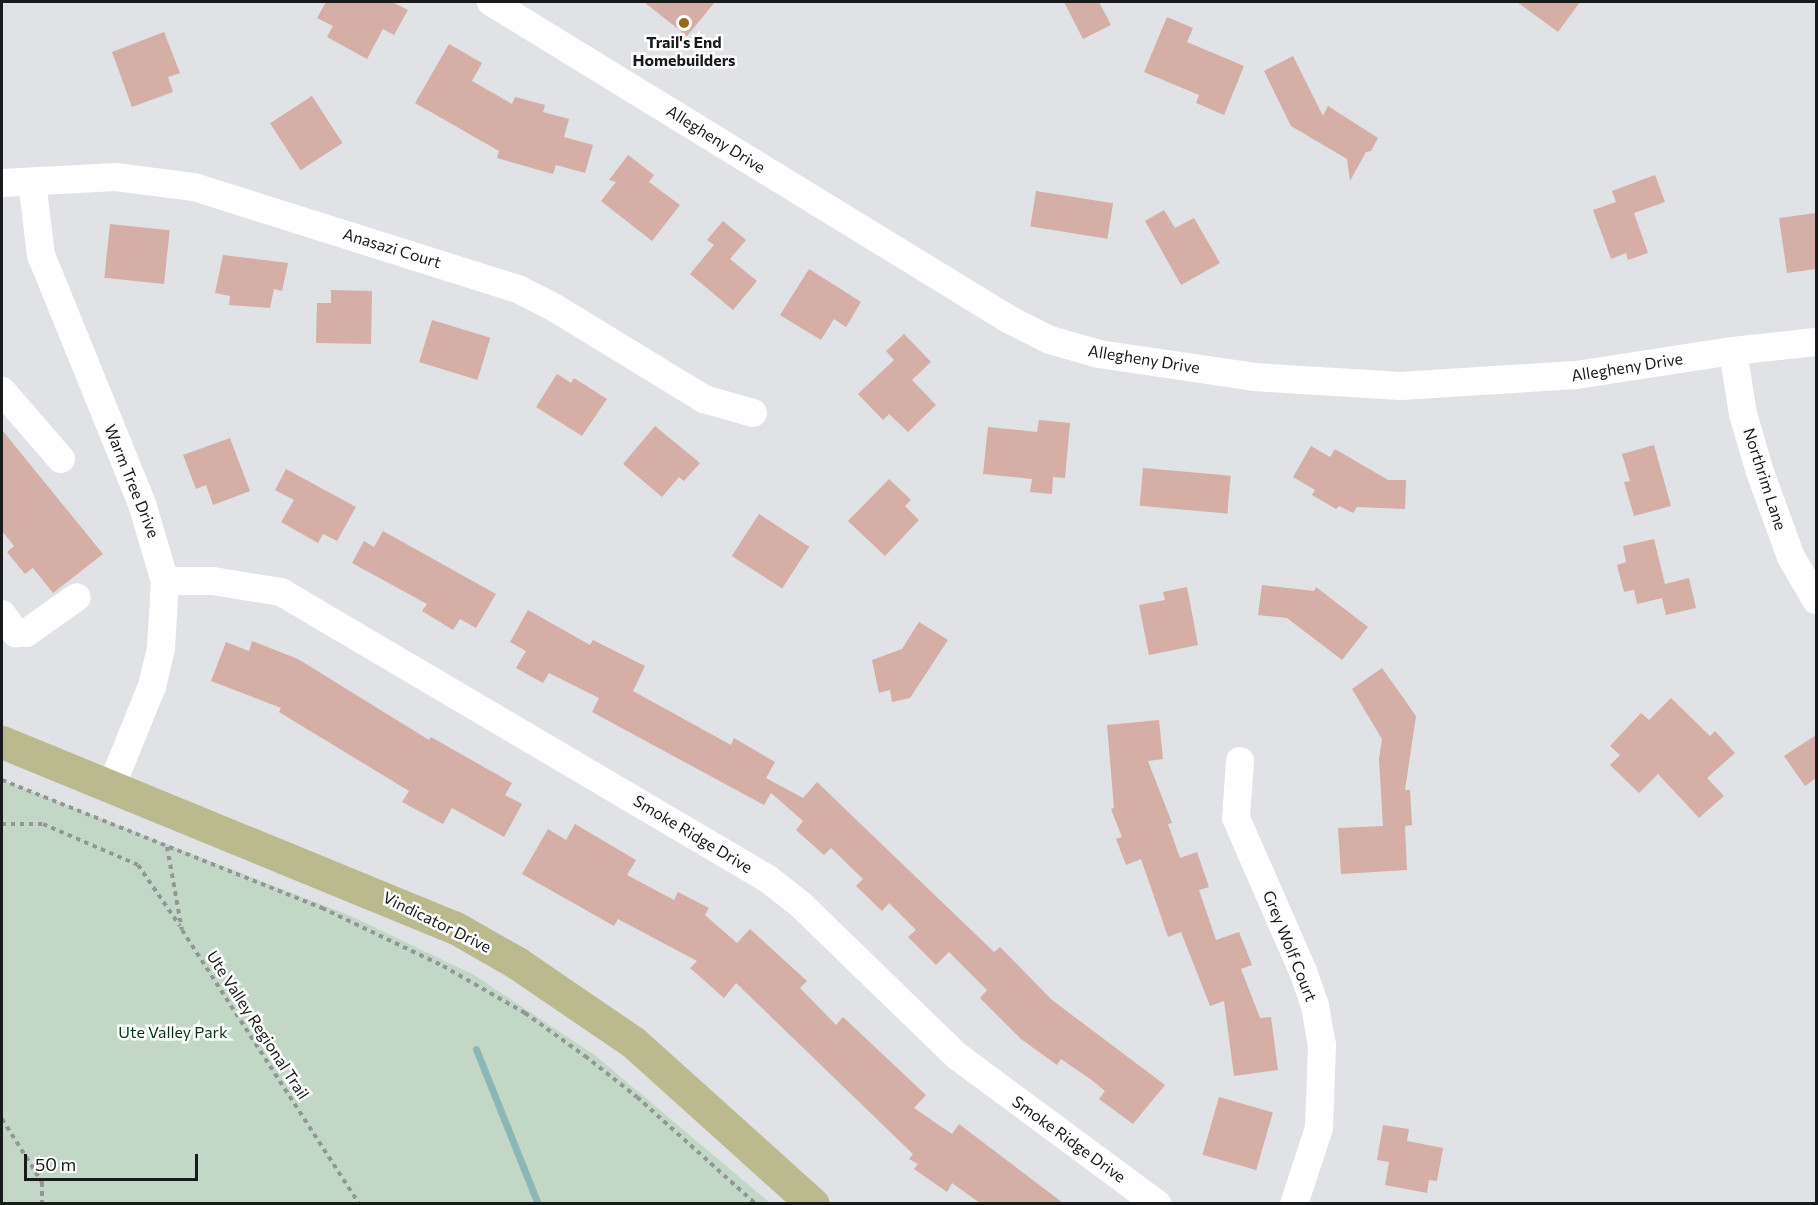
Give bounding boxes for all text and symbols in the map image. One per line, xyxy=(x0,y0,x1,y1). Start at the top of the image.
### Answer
marker: Trail's End Homebuilders xyxy=(677,16,691,30)
place label: Trail's End Homebuilders xyxy=(633,32,735,70)
street label: Allegheny Drive xyxy=(663,101,769,177)
street label: Anasazi Court xyxy=(341,224,443,272)
street label: Allegheny Drive xyxy=(1087,341,1201,377)
street label: Allegheny Drive xyxy=(1570,349,1684,385)
street label: Warm Tree Drive xyxy=(100,421,164,541)
street label: Northrim Lane xyxy=(1739,425,1791,533)
street label: Smoke Ridge Drive xyxy=(630,791,756,877)
street label: Vindicator Drive xyxy=(380,888,494,956)
street label: Grey Wolf Court xyxy=(1259,888,1321,1004)
street label: Ute Valley Regional Trail xyxy=(203,947,313,1103)
park label: Ute Valley Park xyxy=(118,1022,228,1042)
street label: Smoke Ridge Drive xyxy=(1009,1091,1129,1187)
scale bar xyxy=(27,1142,201,1180)
text: 50 m xyxy=(35,1153,76,1175)

